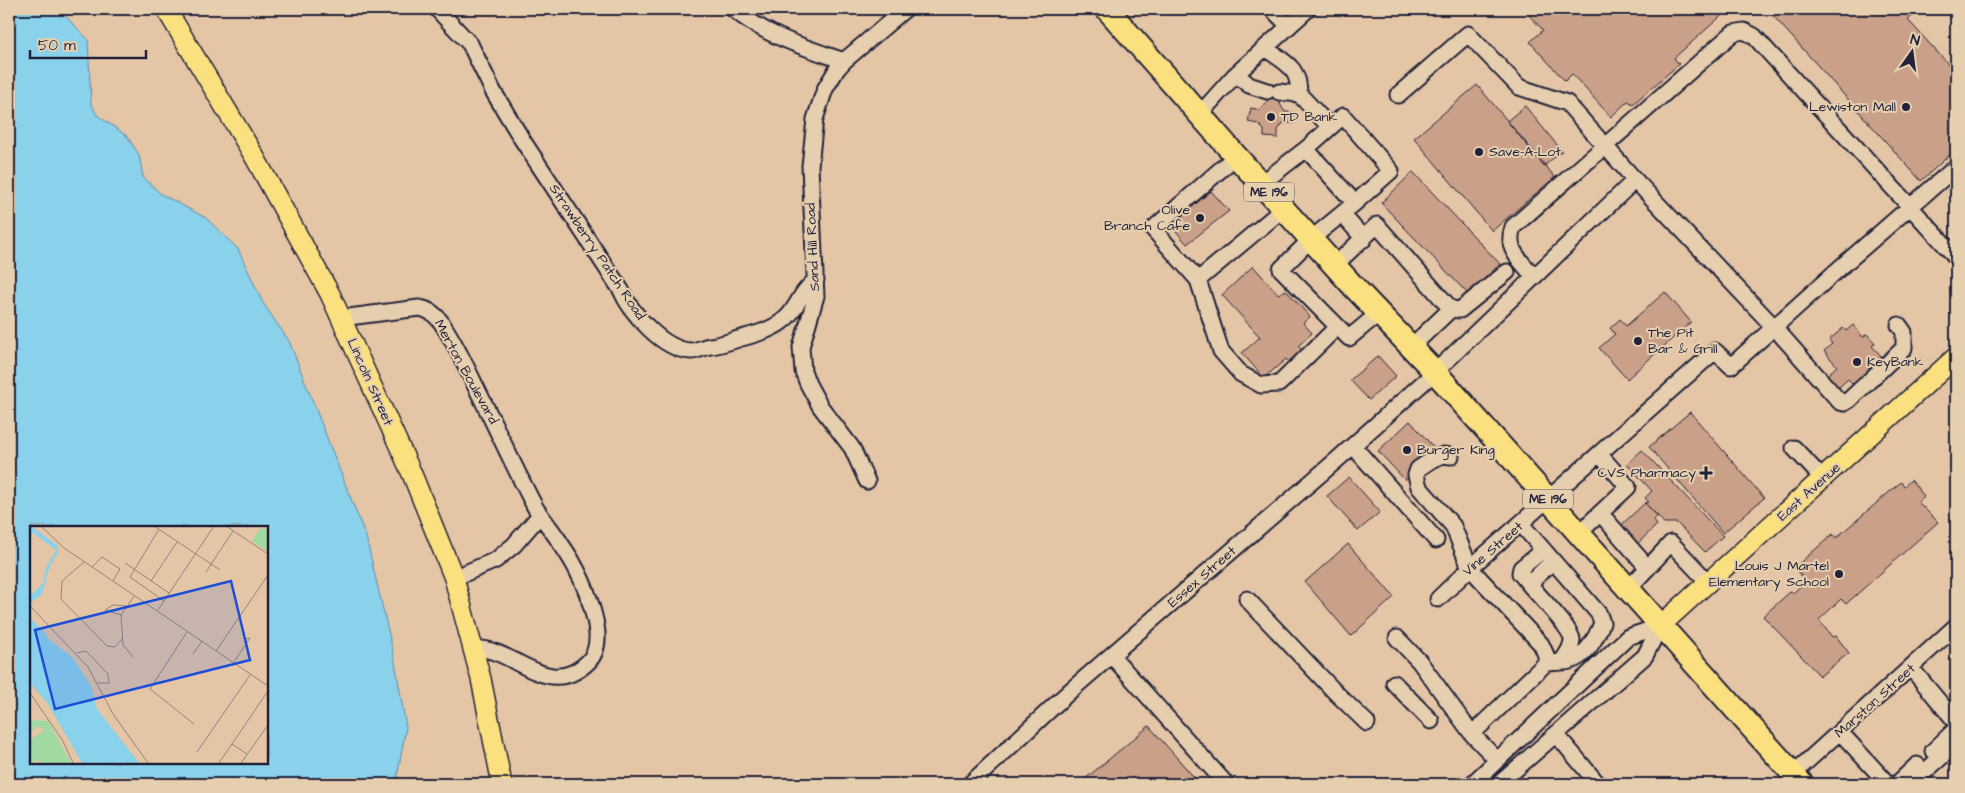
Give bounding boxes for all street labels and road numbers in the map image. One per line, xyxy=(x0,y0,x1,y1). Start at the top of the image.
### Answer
street label: Strawberry Patch Road xyxy=(544,180,650,324)
road number: ME 196 xyxy=(1244,182,1294,202)
street label: Sand Hill Road xyxy=(801,202,825,292)
street label: Merton Boulevard xyxy=(429,316,503,428)
street label: Lincoln Street xyxy=(342,335,398,429)
street label: East Avenue xyxy=(1773,458,1845,526)
road number: ME 196 xyxy=(1523,489,1573,508)
street label: Vine Street xyxy=(1458,517,1528,581)
street label: Essex Street xyxy=(1163,541,1241,613)
street label: Marston Street xyxy=(1830,659,1920,743)

